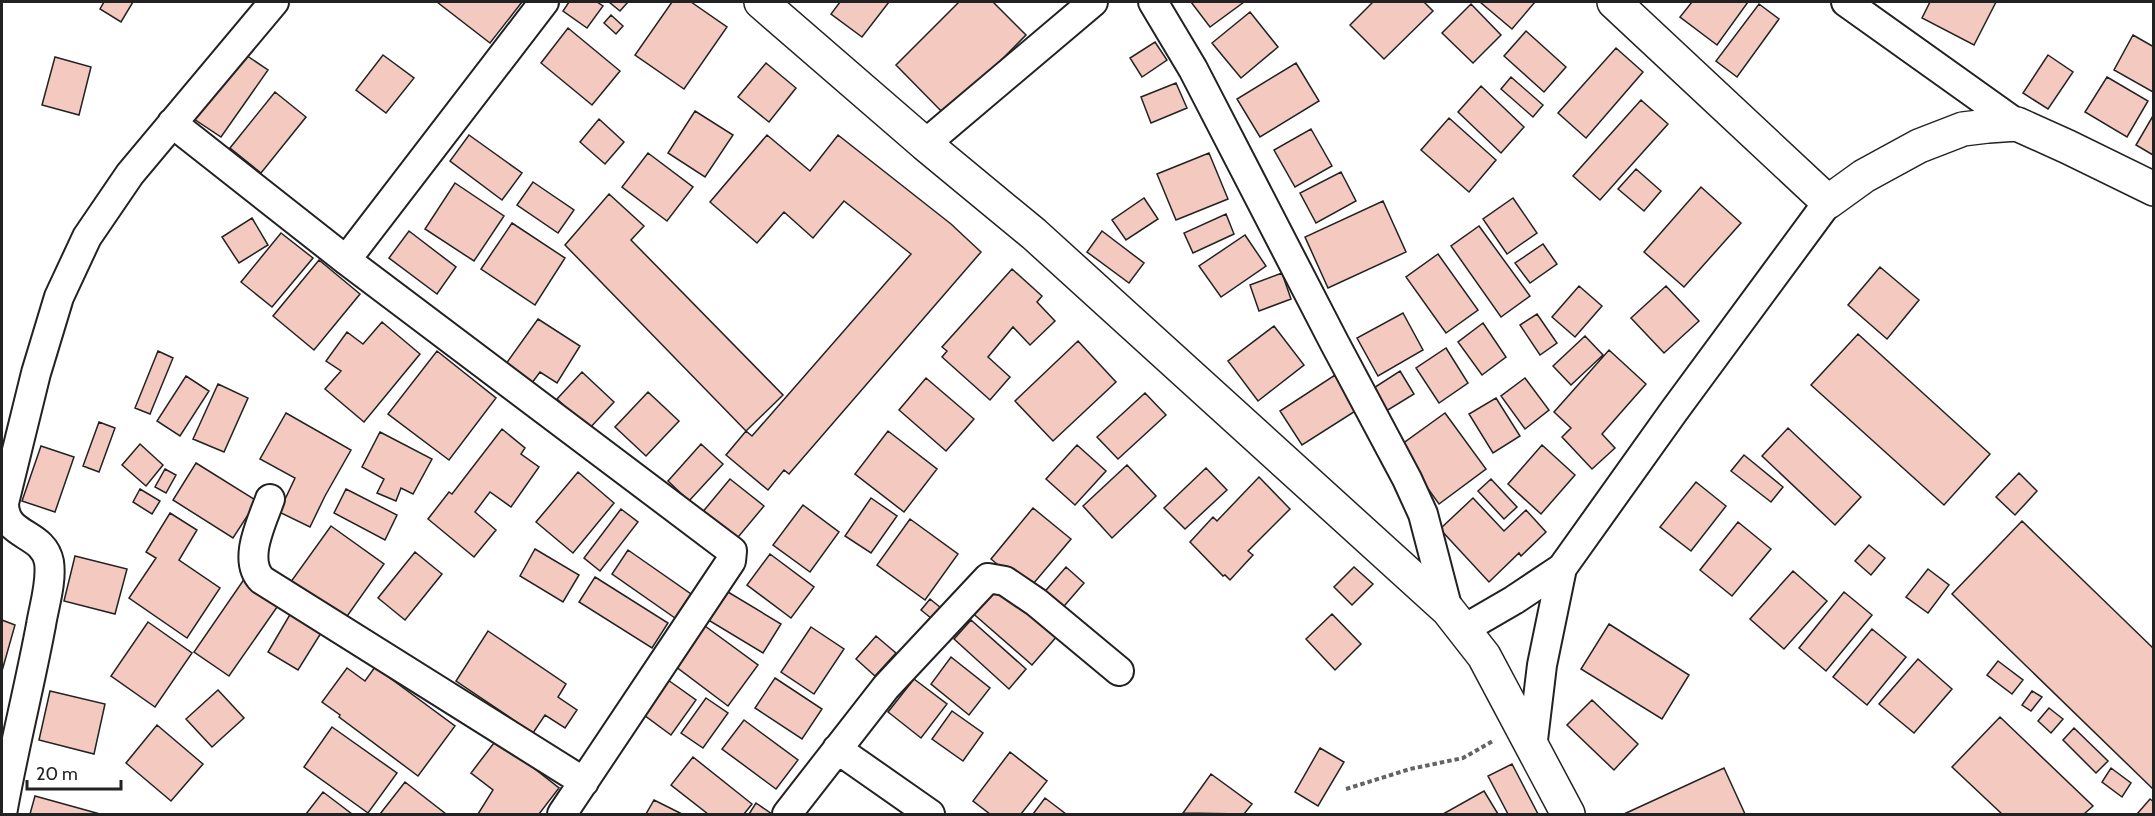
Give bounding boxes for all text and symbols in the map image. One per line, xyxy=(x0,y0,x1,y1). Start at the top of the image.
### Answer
scale bar xyxy=(27,753,122,791)
text: 20 m xyxy=(36,763,78,785)

